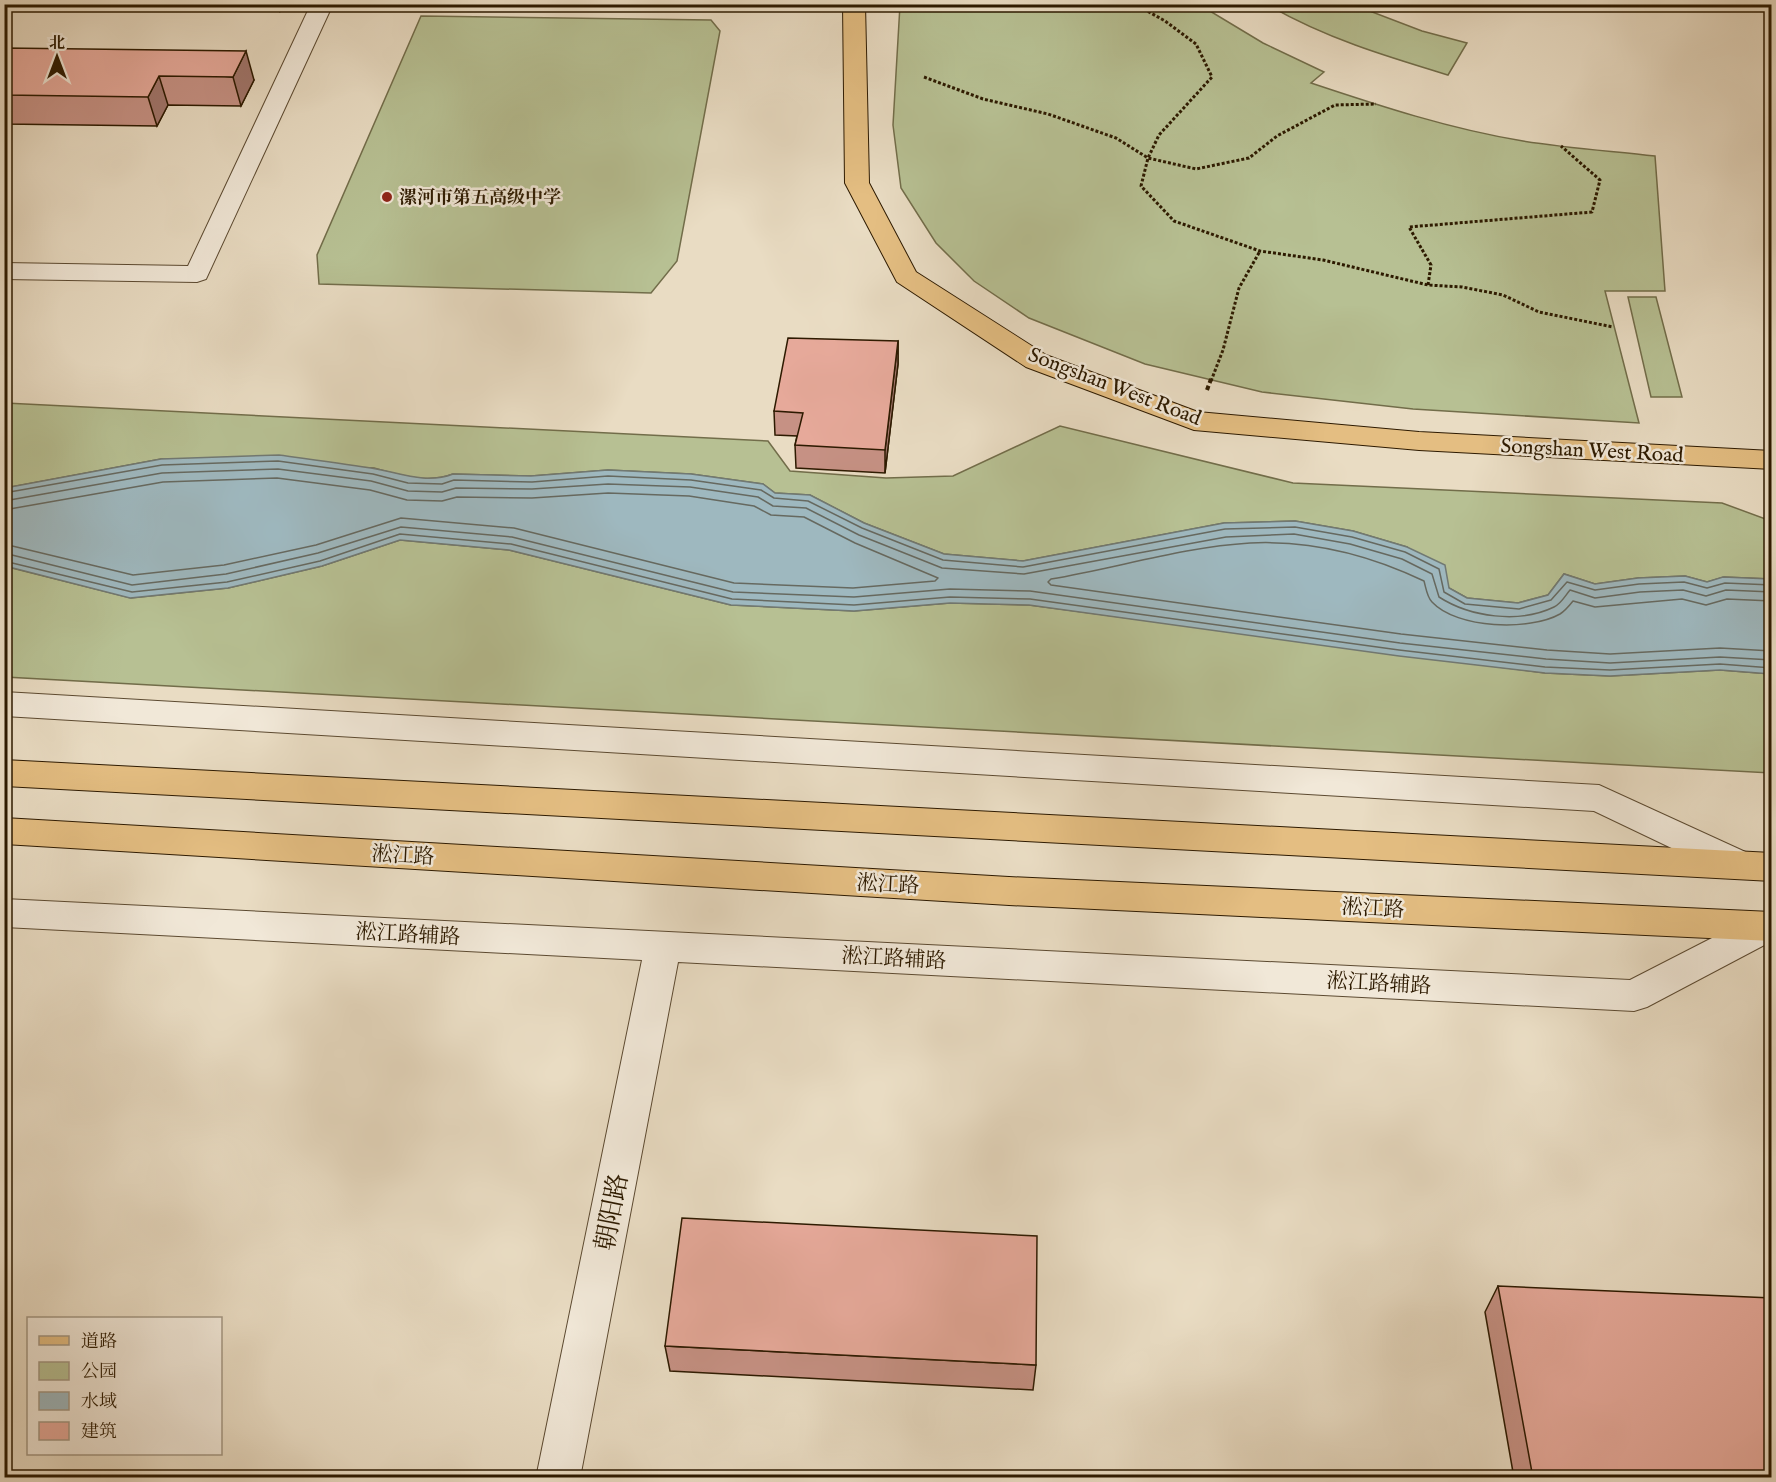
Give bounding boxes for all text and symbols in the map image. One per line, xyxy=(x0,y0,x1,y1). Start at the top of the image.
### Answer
north arrow xyxy=(27,27,87,87)
text: 北 xyxy=(49,34,65,54)
place label: 漯河市第五高级中学 xyxy=(399,187,561,210)
marker: 漯河市第五高级中学 xyxy=(380,190,394,204)
street label: Songshan West Road xyxy=(1024,342,1206,433)
street label: Songshan West Road xyxy=(1500,433,1685,470)
street label: 淞江路 xyxy=(371,841,435,872)
street label: 淞江路 xyxy=(856,870,920,901)
street label: 淞江路 xyxy=(1341,894,1405,925)
street label: 淞江路辅路 xyxy=(355,919,461,952)
street label: 淞江路辅路 xyxy=(841,943,947,976)
street label: 淞江路辅路 xyxy=(1326,968,1432,1001)
street label: 朝阳路 xyxy=(589,1171,636,1254)
legend xyxy=(27,1317,222,1455)
text: 道路 xyxy=(81,1331,117,1354)
text: 公园 xyxy=(81,1361,117,1384)
text: 水域 xyxy=(81,1391,117,1414)
text: 建筑 xyxy=(81,1421,117,1444)

